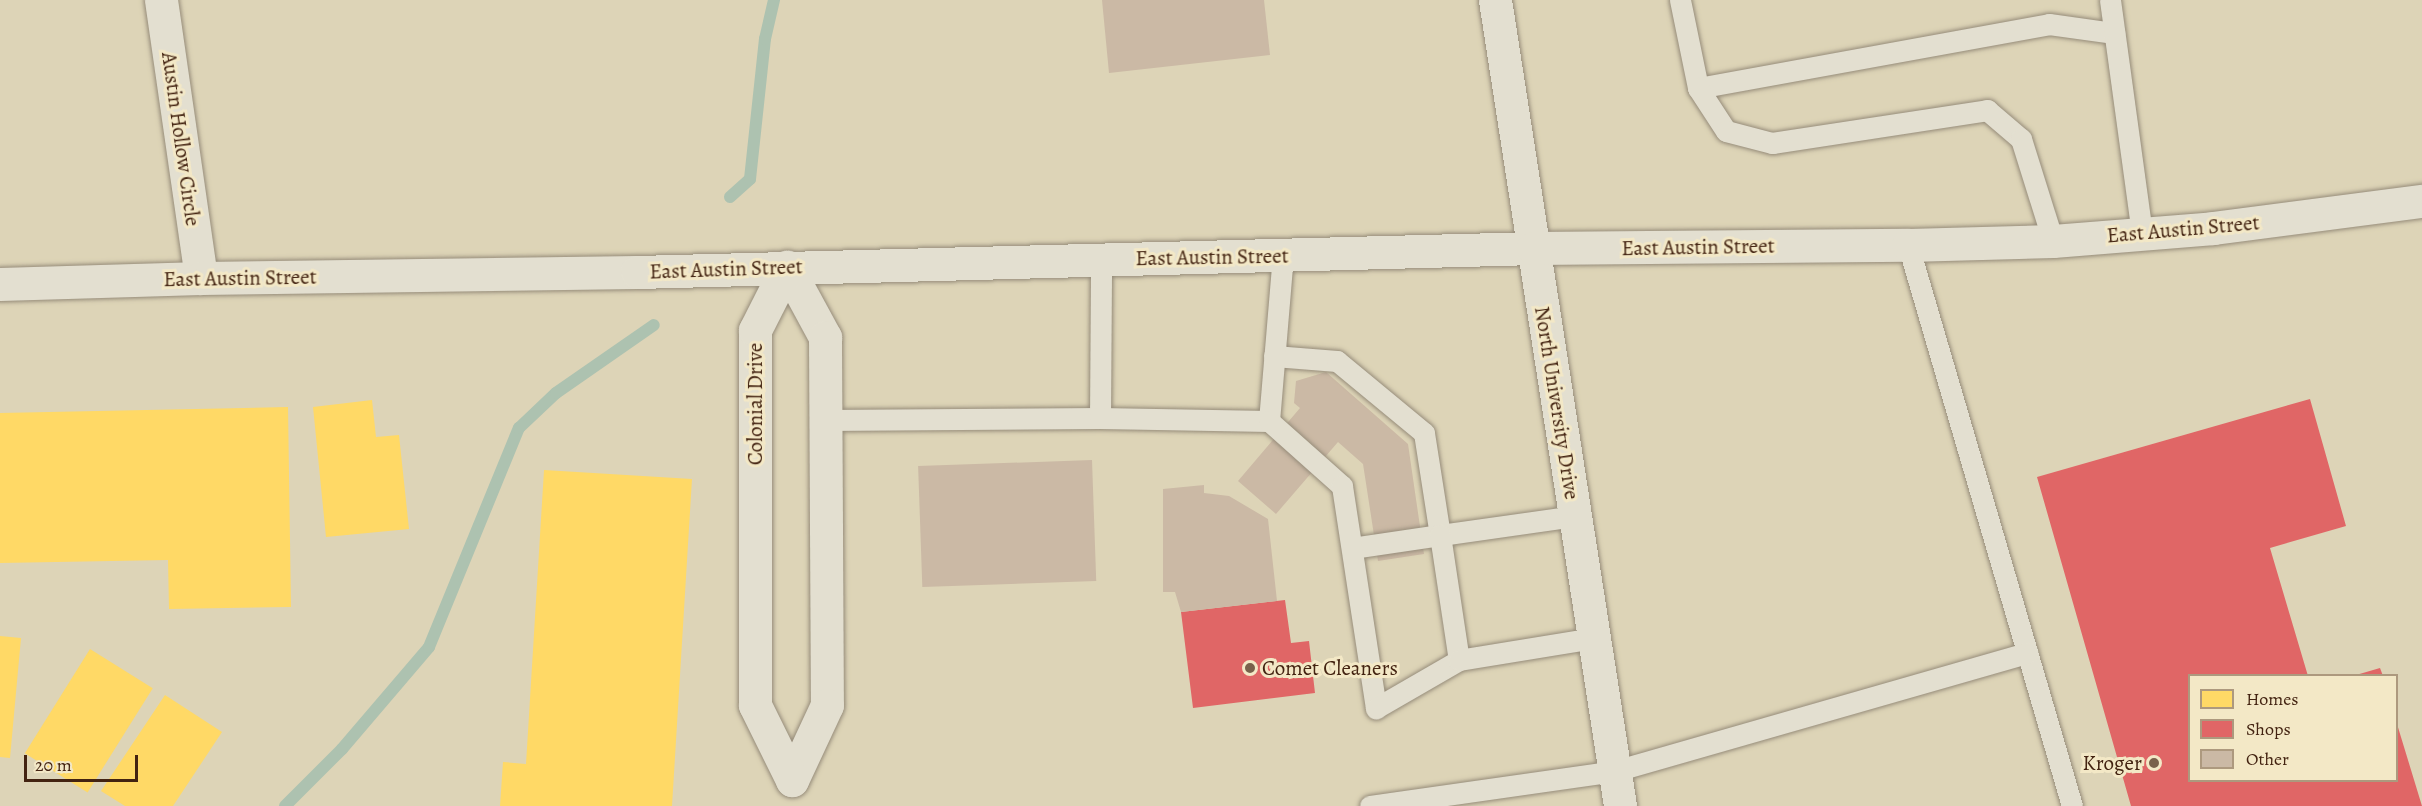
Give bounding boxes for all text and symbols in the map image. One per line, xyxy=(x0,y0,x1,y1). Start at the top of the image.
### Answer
street label: Austin Hollow Circle xyxy=(156,50,206,228)
street label: East Austin Street xyxy=(2106,210,2260,248)
street label: East Austin Street xyxy=(1621,233,1775,261)
street label: East Austin Street xyxy=(1135,243,1289,271)
street label: East Austin Street xyxy=(649,254,803,284)
street label: East Austin Street xyxy=(163,264,317,292)
street label: North University Drive xyxy=(1529,305,1585,501)
street label: Colonial Drive xyxy=(742,343,768,465)
place label: Comet Cleaners xyxy=(1262,655,1398,681)
marker: Comet Cleaners xyxy=(1243,661,1257,675)
legend xyxy=(2188,674,2398,782)
text: Homes xyxy=(2246,687,2298,711)
text: Shops xyxy=(2246,717,2291,741)
scale bar xyxy=(27,743,141,781)
text: Other xyxy=(2246,747,2289,771)
place label: Kroger xyxy=(2083,750,2142,776)
text: 20 m xyxy=(35,753,72,777)
marker: Kroger xyxy=(2147,756,2161,770)

